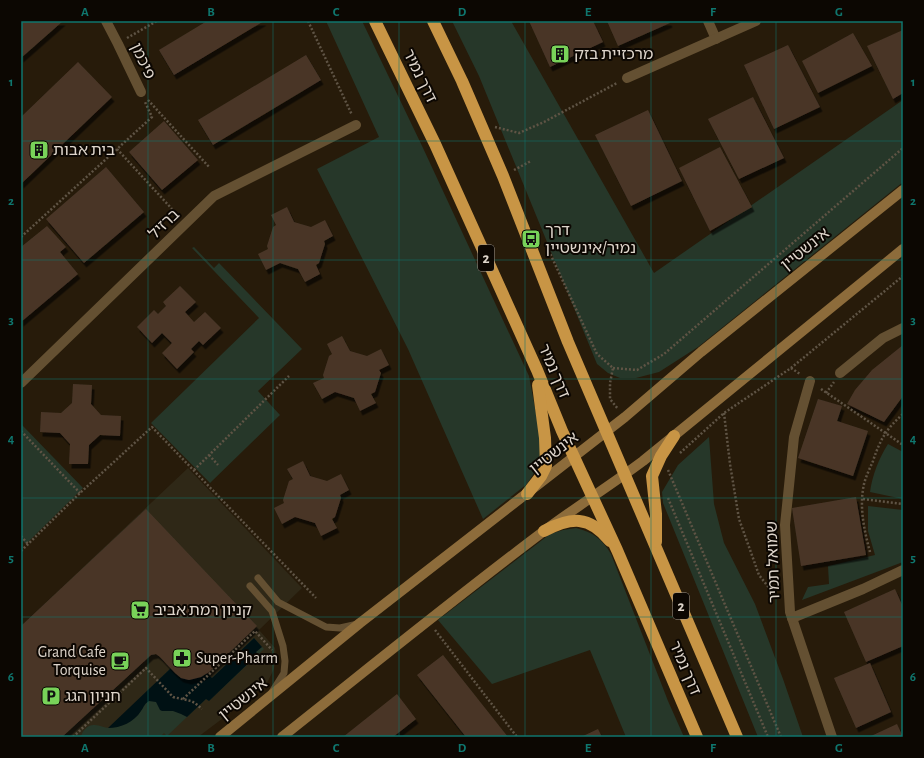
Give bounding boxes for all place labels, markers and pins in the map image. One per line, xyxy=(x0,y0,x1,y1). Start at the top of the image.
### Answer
building icon: מרכזיית בזק xyxy=(549,43,571,65)
place label: מרכזיית בזק xyxy=(574,46,653,62)
building icon: בית אבות xyxy=(28,139,50,161)
place label: בית אבות xyxy=(53,142,115,158)
place label: דרך נמיר/אינשטיין xyxy=(545,222,636,256)
bus stop icon: דרך נמיר/אינשטיין xyxy=(520,228,542,250)
supermarket icon: קניון רמת אביב xyxy=(129,599,151,621)
place label: קניון רמת אביב xyxy=(154,602,252,618)
place label: Grand Cafe Torquise xyxy=(38,644,106,678)
pharmacy icon: Super-Pharm xyxy=(171,647,193,669)
cafe icon: Grand Cafe Torquise xyxy=(109,650,131,672)
place label: Super-Pharm xyxy=(196,650,278,666)
parking icon: חניון הגג xyxy=(40,685,62,707)
place label: חניון הגג xyxy=(65,688,121,704)

